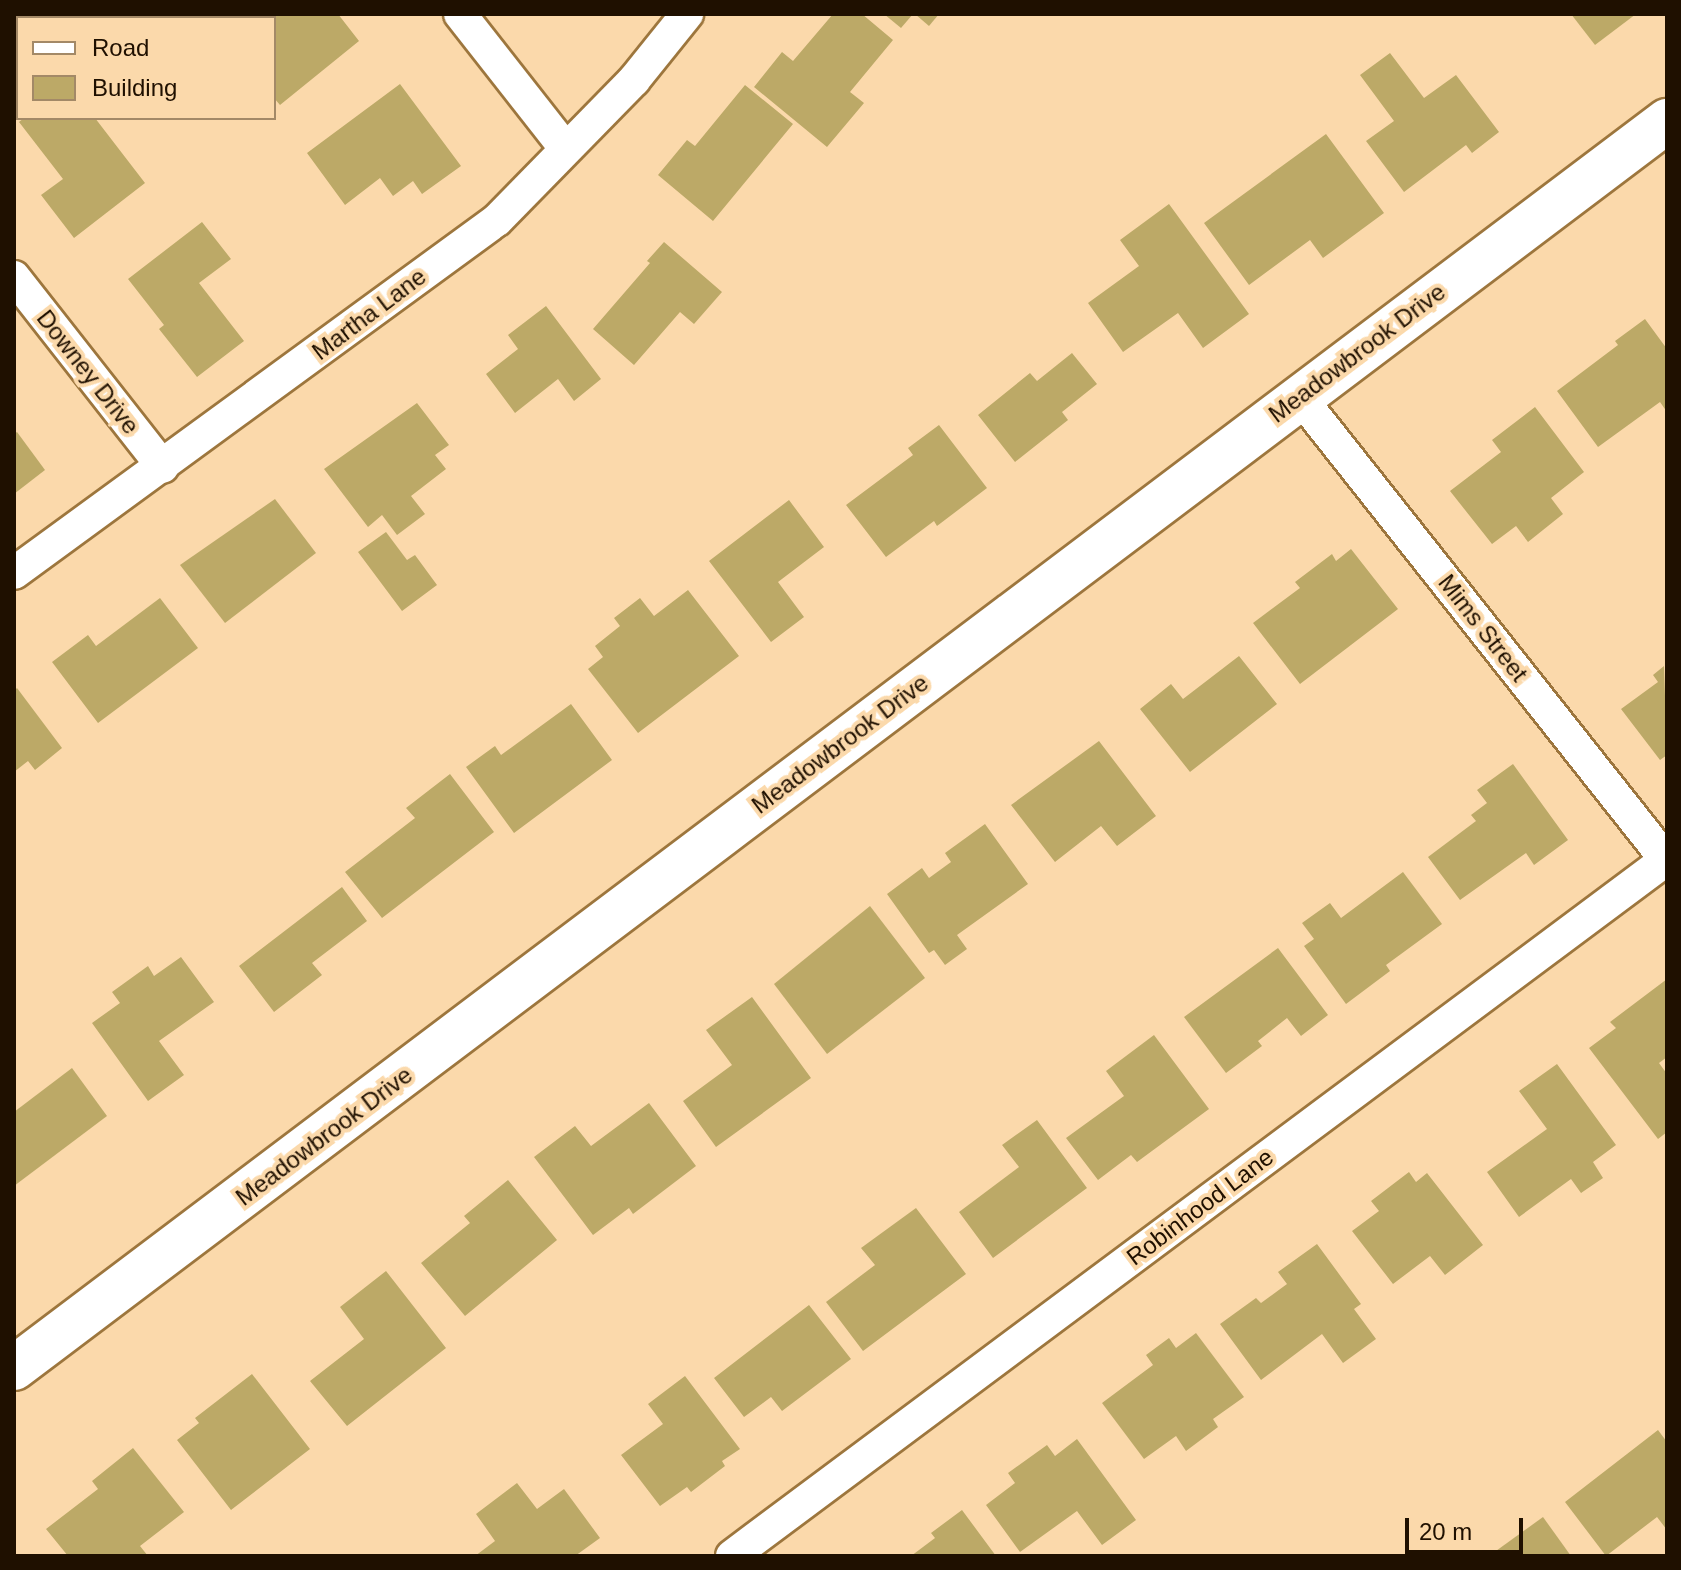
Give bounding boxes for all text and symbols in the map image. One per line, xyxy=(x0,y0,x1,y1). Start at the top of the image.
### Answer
legend xyxy=(16,16,276,120)
text: Road xyxy=(92,34,149,61)
text: Building xyxy=(92,74,177,101)
street label: Martha Lane xyxy=(307,262,431,366)
street label: Meadowbrook Drive xyxy=(1263,277,1451,429)
street label: Downey Drive xyxy=(31,304,145,440)
street label: Mims Street xyxy=(1432,569,1534,687)
street label: Meadowbrook Drive xyxy=(746,668,934,820)
street label: Meadowbrook Drive xyxy=(230,1060,418,1212)
street label: Robinhood Lane xyxy=(1121,1142,1279,1272)
scale bar xyxy=(1409,1502,1527,1552)
text: 20 m xyxy=(1419,1518,1472,1545)

